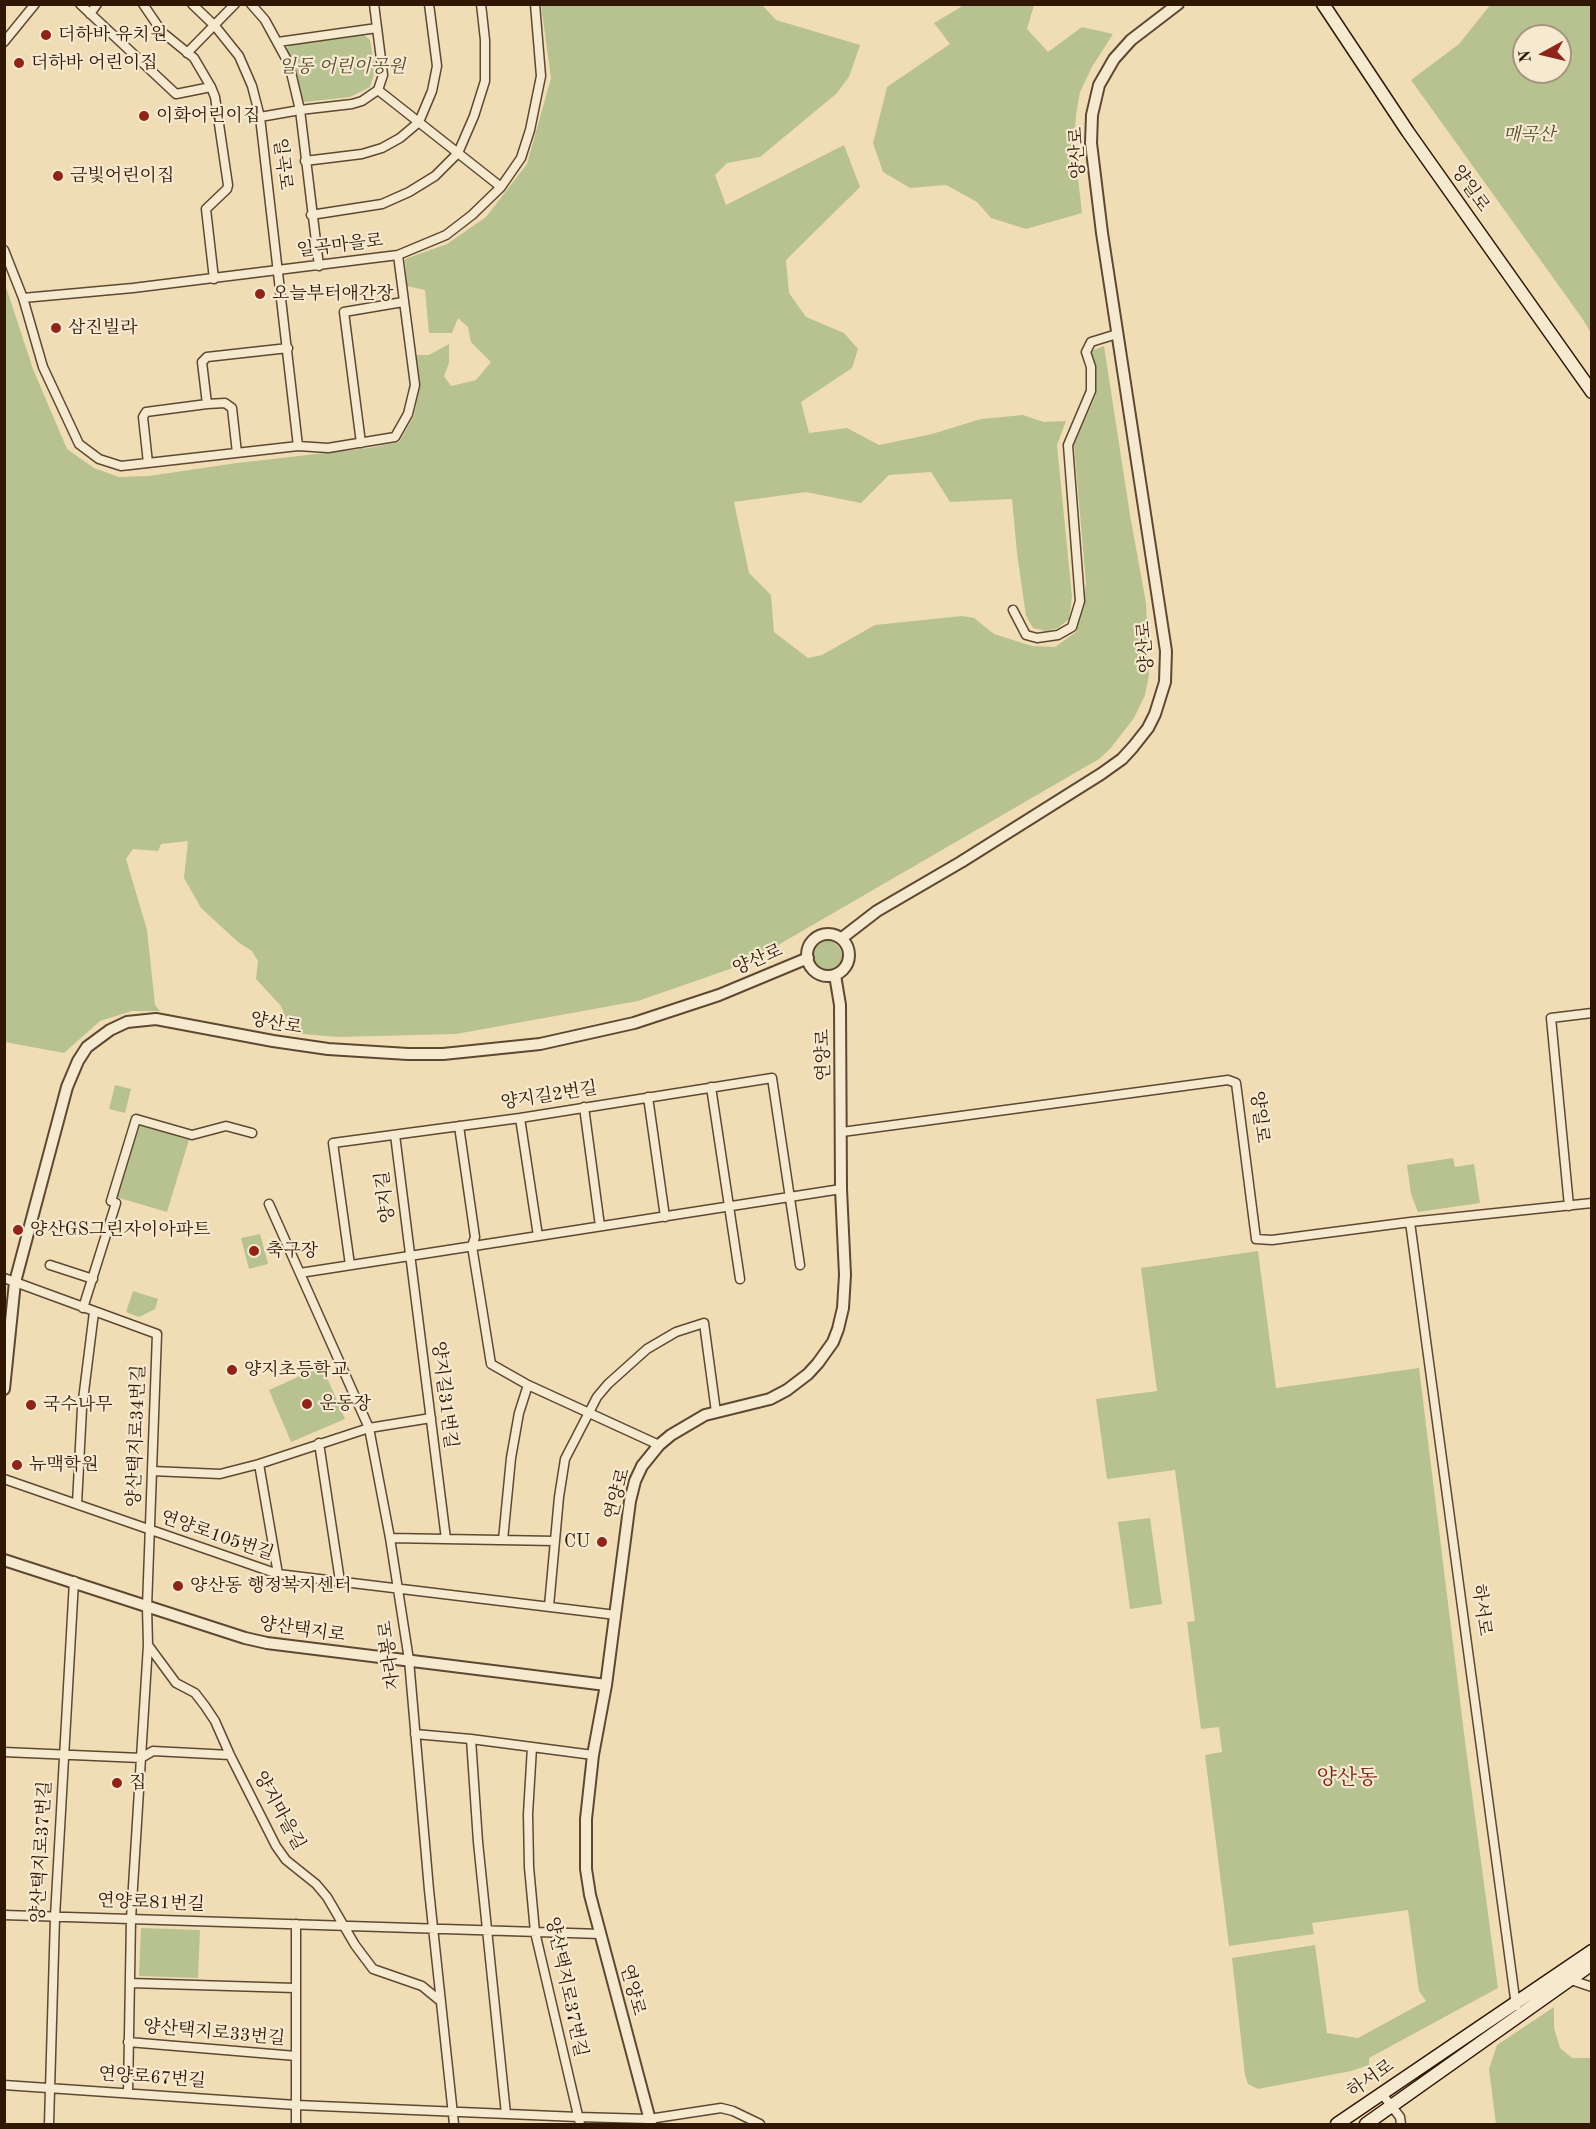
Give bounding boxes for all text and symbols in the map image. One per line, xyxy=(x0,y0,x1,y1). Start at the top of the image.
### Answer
place label: 더하바 유치원 xyxy=(58,24,167,46)
north arrow xyxy=(1512,24,1572,84)
marker: 더하바 유치원 xyxy=(39,28,53,42)
text: N xyxy=(1517,49,1535,63)
place label: 더하바 어린이집 xyxy=(31,52,158,74)
marker: 더하바 어린이집 xyxy=(12,56,26,70)
park label: 일동 어린이공원 xyxy=(279,56,405,78)
place label: 이화어린이집 xyxy=(156,105,260,127)
marker: 이화어린이집 xyxy=(137,109,151,123)
park label: 매곡산 xyxy=(1503,124,1555,146)
street label: 양산로 xyxy=(1066,126,1090,180)
street label: 일곡로 xyxy=(268,137,296,191)
street label: 양일로 xyxy=(1446,161,1494,217)
place label: 금빛어린이집 xyxy=(70,165,174,187)
marker: 금빛어린이집 xyxy=(51,169,65,183)
street label: 일곡마을로 xyxy=(296,230,384,262)
place label: 오늘부터애간장 xyxy=(272,283,394,305)
marker: 오늘부터애간장 xyxy=(253,287,267,301)
place label: 삼진빌라 xyxy=(68,317,138,339)
marker: 삼진빌라 xyxy=(49,321,63,335)
street label: 양산로 xyxy=(1133,620,1159,674)
street label: 양산로 xyxy=(730,940,786,980)
street label: 양산로 xyxy=(248,1009,304,1039)
street label: 연양로 xyxy=(813,1029,835,1081)
street label: 양지길2번길 xyxy=(499,1078,599,1114)
street label: 양일로 xyxy=(1245,1090,1273,1144)
street label: 양지길 xyxy=(372,1170,400,1224)
place label: 양산GS그린자이아파트 xyxy=(30,1219,211,1241)
marker: 양산GS그린자이아파트 xyxy=(11,1223,25,1237)
place label: 축구장 xyxy=(266,1240,318,1262)
marker: 축구장 xyxy=(247,1244,261,1258)
street label: 양지길31번길 xyxy=(427,1340,461,1450)
place label: 양지초등학교 xyxy=(244,1359,348,1381)
marker: 양지초등학교 xyxy=(225,1363,239,1377)
street label: 양산택지로34번길 xyxy=(124,1364,150,1508)
place label: 운동장 xyxy=(319,1393,371,1415)
place label: 국수나무 xyxy=(43,1394,113,1416)
marker: 운동장 xyxy=(300,1397,314,1411)
marker: 국수나무 xyxy=(24,1398,38,1412)
place label: 뉴맥학원 xyxy=(29,1454,99,1476)
marker: 뉴맥학원 xyxy=(10,1458,24,1472)
street label: 연양로 xyxy=(601,1466,635,1522)
street label: 연양로105번길 xyxy=(158,1507,276,1565)
place label: CU xyxy=(564,1531,590,1553)
marker: CU xyxy=(595,1535,609,1549)
place label: 양산동 행정복지센터 xyxy=(190,1575,352,1597)
marker: 양산동 행정복지센터 xyxy=(171,1579,185,1593)
street label: 하서로 xyxy=(1467,1583,1495,1637)
street label: 양산택지로 xyxy=(257,1613,347,1647)
street label: 자라봉로 xyxy=(375,1619,405,1691)
district label: 양산동 xyxy=(1317,1765,1377,1791)
street label: 양지마을길 xyxy=(248,1768,310,1854)
place label: 집 xyxy=(129,1772,146,1794)
marker: 집 xyxy=(110,1776,124,1790)
street label: 양산택지로37번길 xyxy=(27,1780,57,1924)
street label: 연양로81번길 xyxy=(97,1890,205,1916)
street label: 양산택지로37번길 xyxy=(541,1915,591,2059)
street label: 연양로 xyxy=(615,1962,649,2018)
street label: 양산택지로33번길 xyxy=(142,2016,286,2050)
street label: 하서로 xyxy=(1343,2055,1399,2103)
street label: 연양로67번길 xyxy=(97,2063,207,2093)

